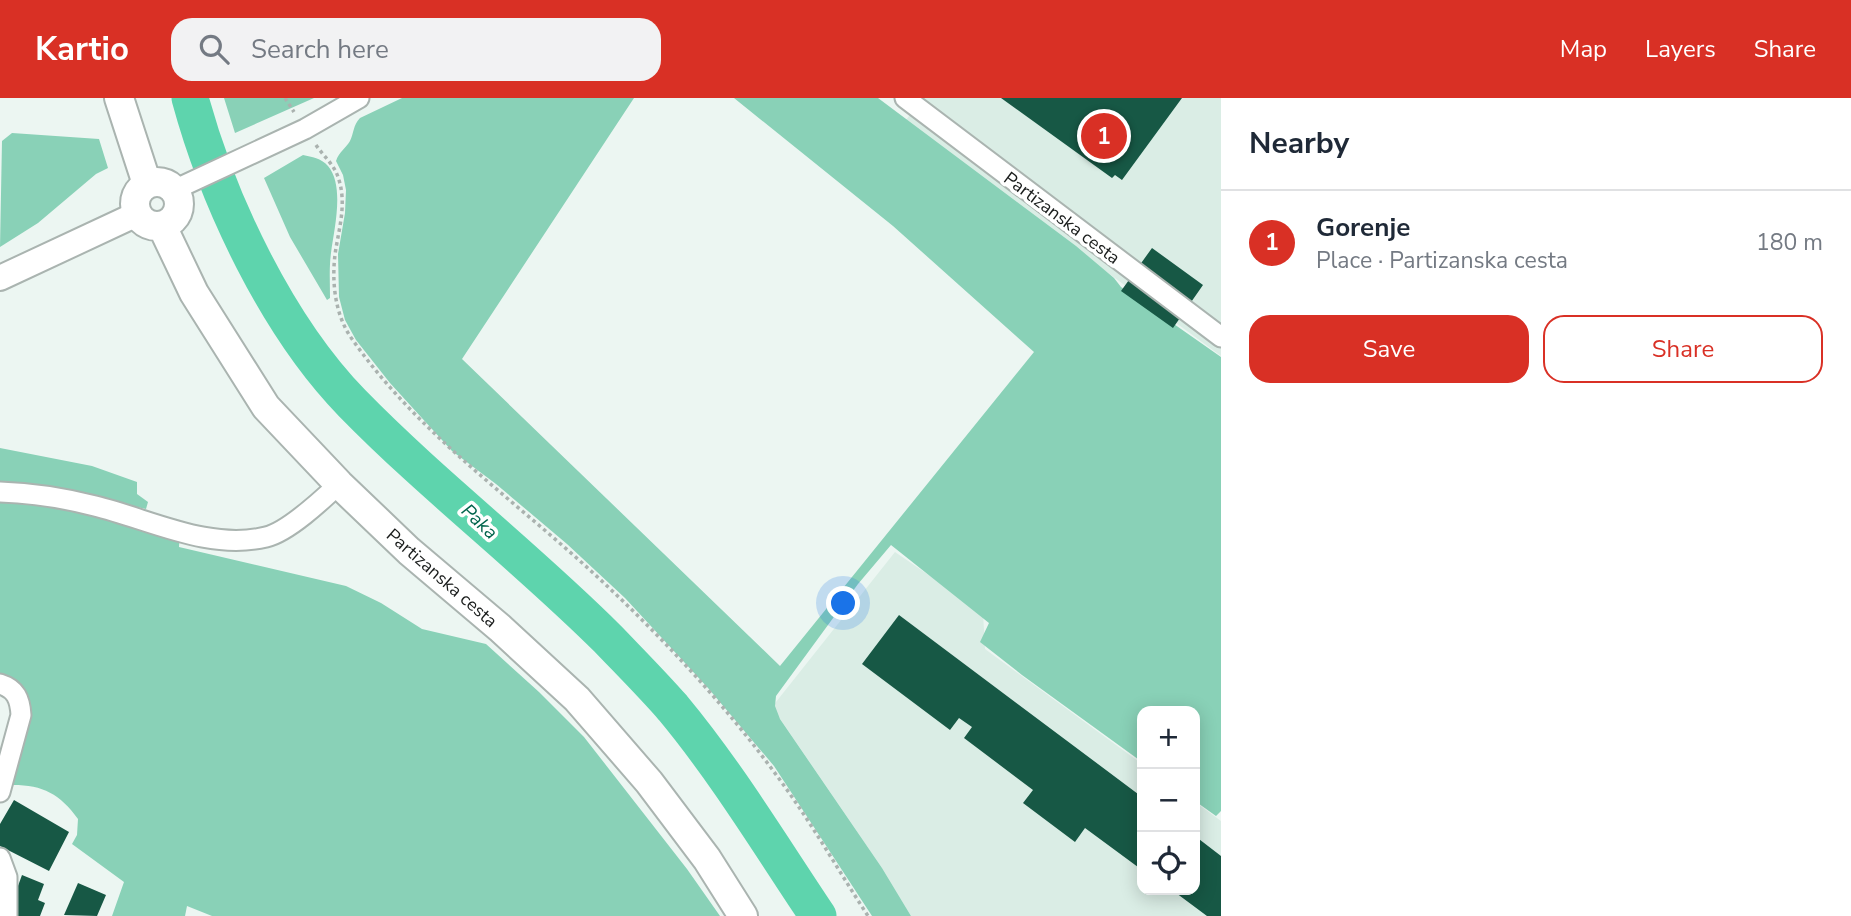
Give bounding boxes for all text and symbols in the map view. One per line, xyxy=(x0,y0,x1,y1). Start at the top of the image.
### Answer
search box xyxy=(171,18,661,81)
text: Kartio xyxy=(35,27,129,72)
icon: search xyxy=(195,30,233,68)
text: Search here xyxy=(251,32,389,67)
text: Map xyxy=(1560,33,1607,65)
text: Layers xyxy=(1645,33,1716,65)
text: Share xyxy=(1754,33,1816,65)
pin: 1 xyxy=(1081,110,1127,162)
text: Nearby xyxy=(1249,123,1349,164)
street label: Partizanska cesta xyxy=(999,166,1125,270)
text: Gorenje xyxy=(1316,210,1410,245)
text: 1 xyxy=(1265,227,1279,258)
text: 180 m xyxy=(1756,227,1823,258)
text: Place · Partizanska cesta xyxy=(1316,245,1568,276)
button: Save xyxy=(1249,315,1529,383)
button: Share xyxy=(1543,315,1823,383)
water label: Paka xyxy=(455,498,503,545)
street label: Partizanska cesta xyxy=(381,523,503,633)
your location xyxy=(826,586,860,620)
map controls xyxy=(1137,706,1200,895)
button: + xyxy=(1137,706,1200,769)
button: − xyxy=(1137,769,1200,832)
button: locate xyxy=(1137,832,1200,895)

